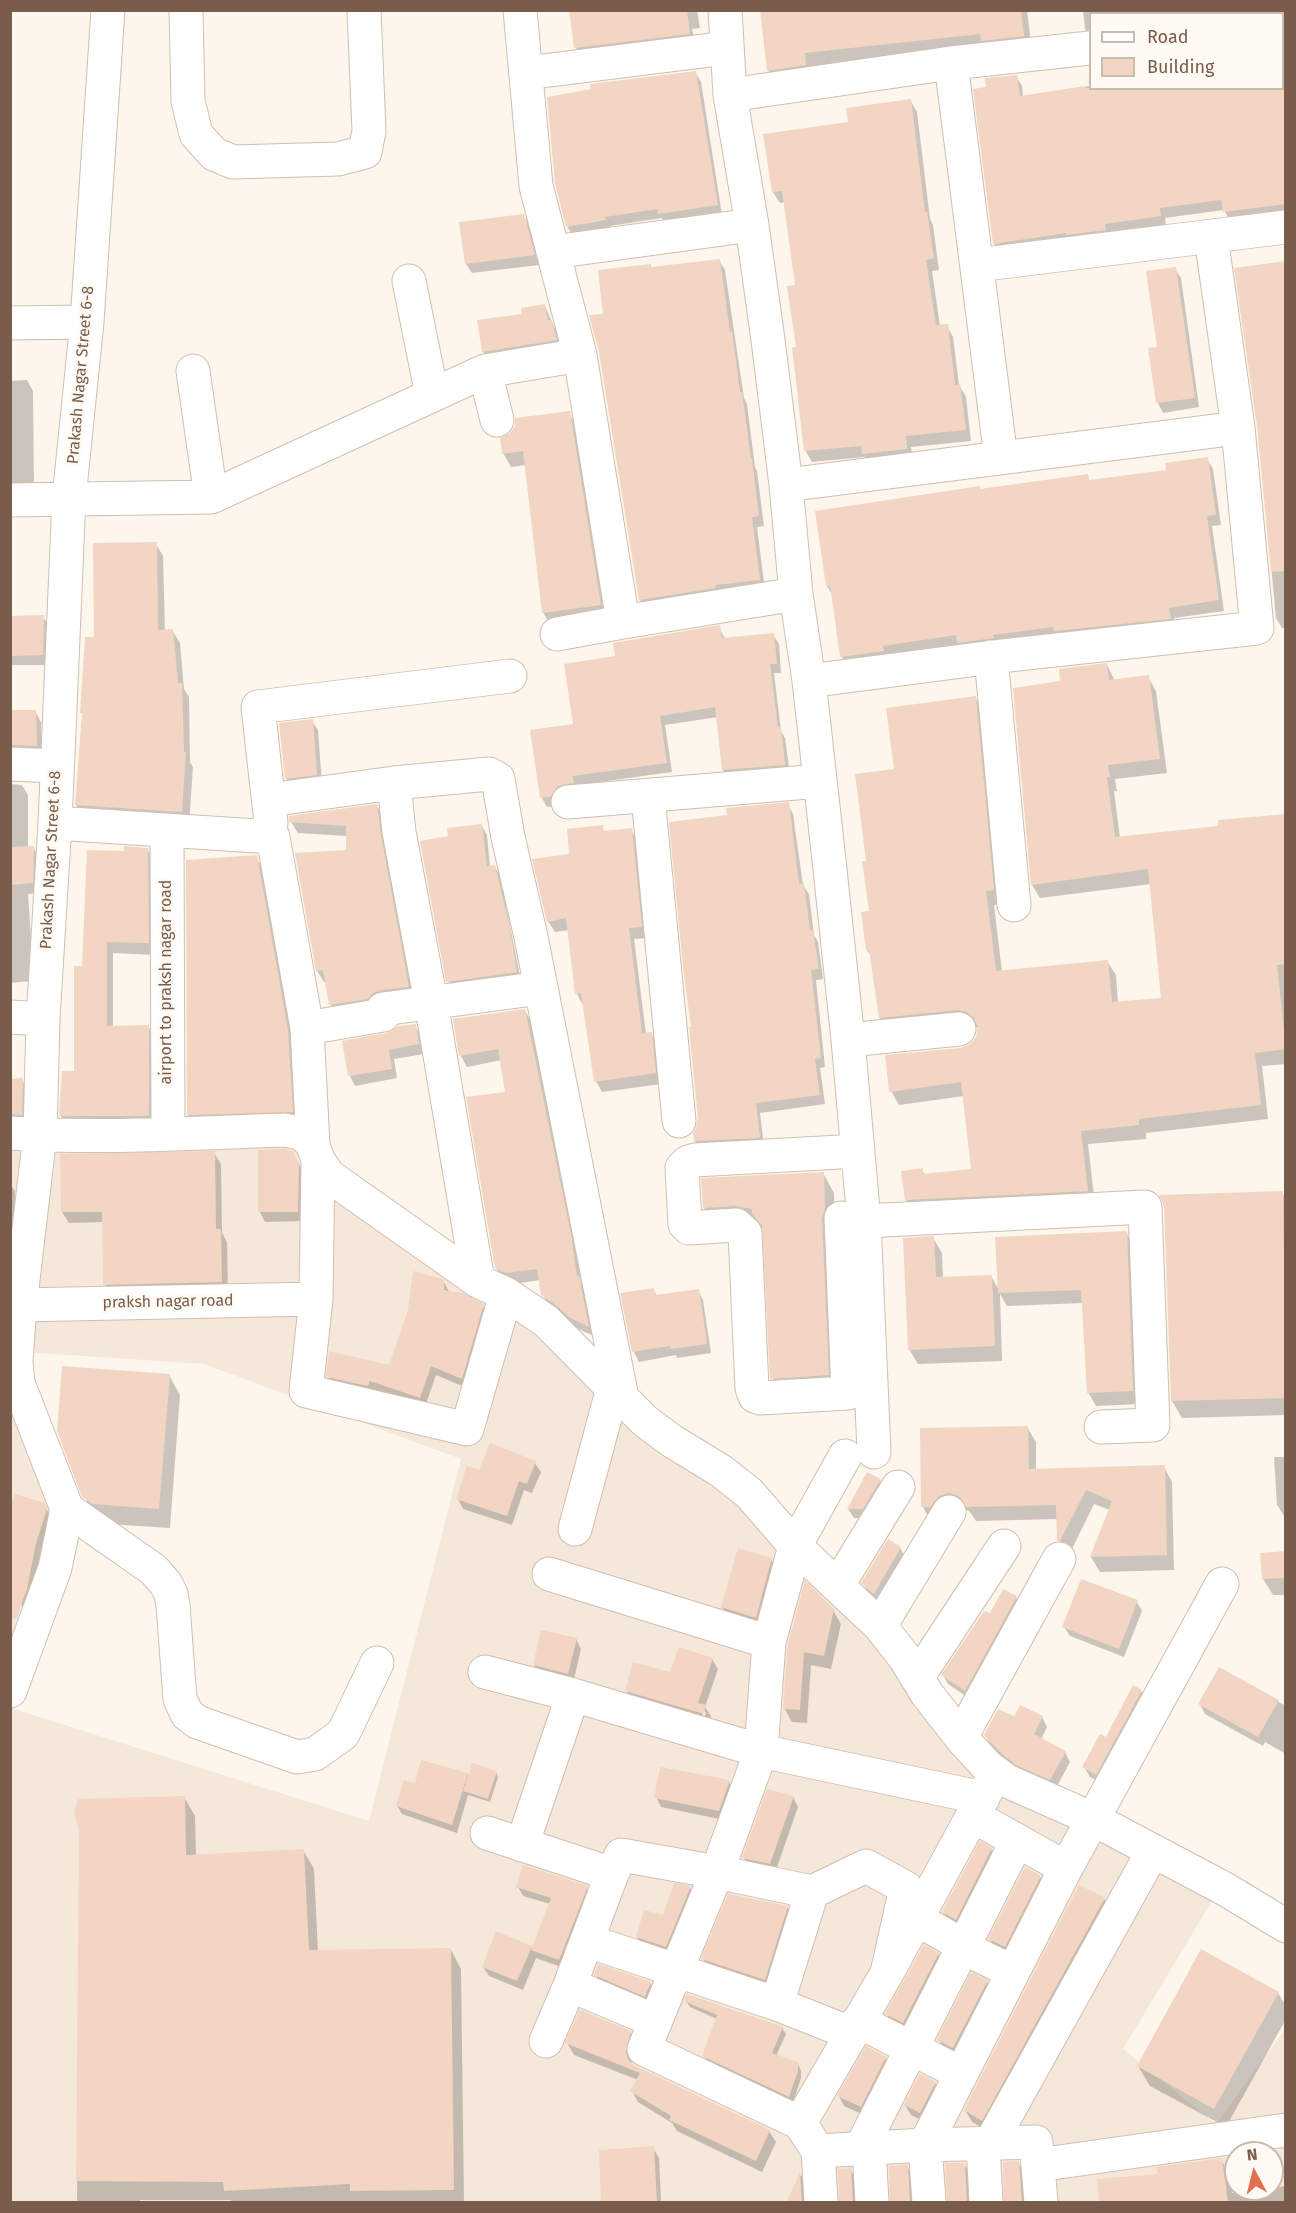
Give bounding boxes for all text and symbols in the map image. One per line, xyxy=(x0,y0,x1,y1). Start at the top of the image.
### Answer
legend xyxy=(1089,12,1284,90)
text: Road xyxy=(1147,26,1189,48)
text: Building xyxy=(1147,56,1214,78)
street label: Prakash Nagar Street 6-8 xyxy=(64,285,98,465)
street label: Prakash Nagar Street 6-8 xyxy=(37,770,65,950)
street label: airport to praksh nagar road xyxy=(157,880,177,1084)
street label: praksh nagar road xyxy=(102,1291,234,1313)
north arrow xyxy=(1224,2141,1284,2201)
text: N xyxy=(1246,2145,1258,2165)

